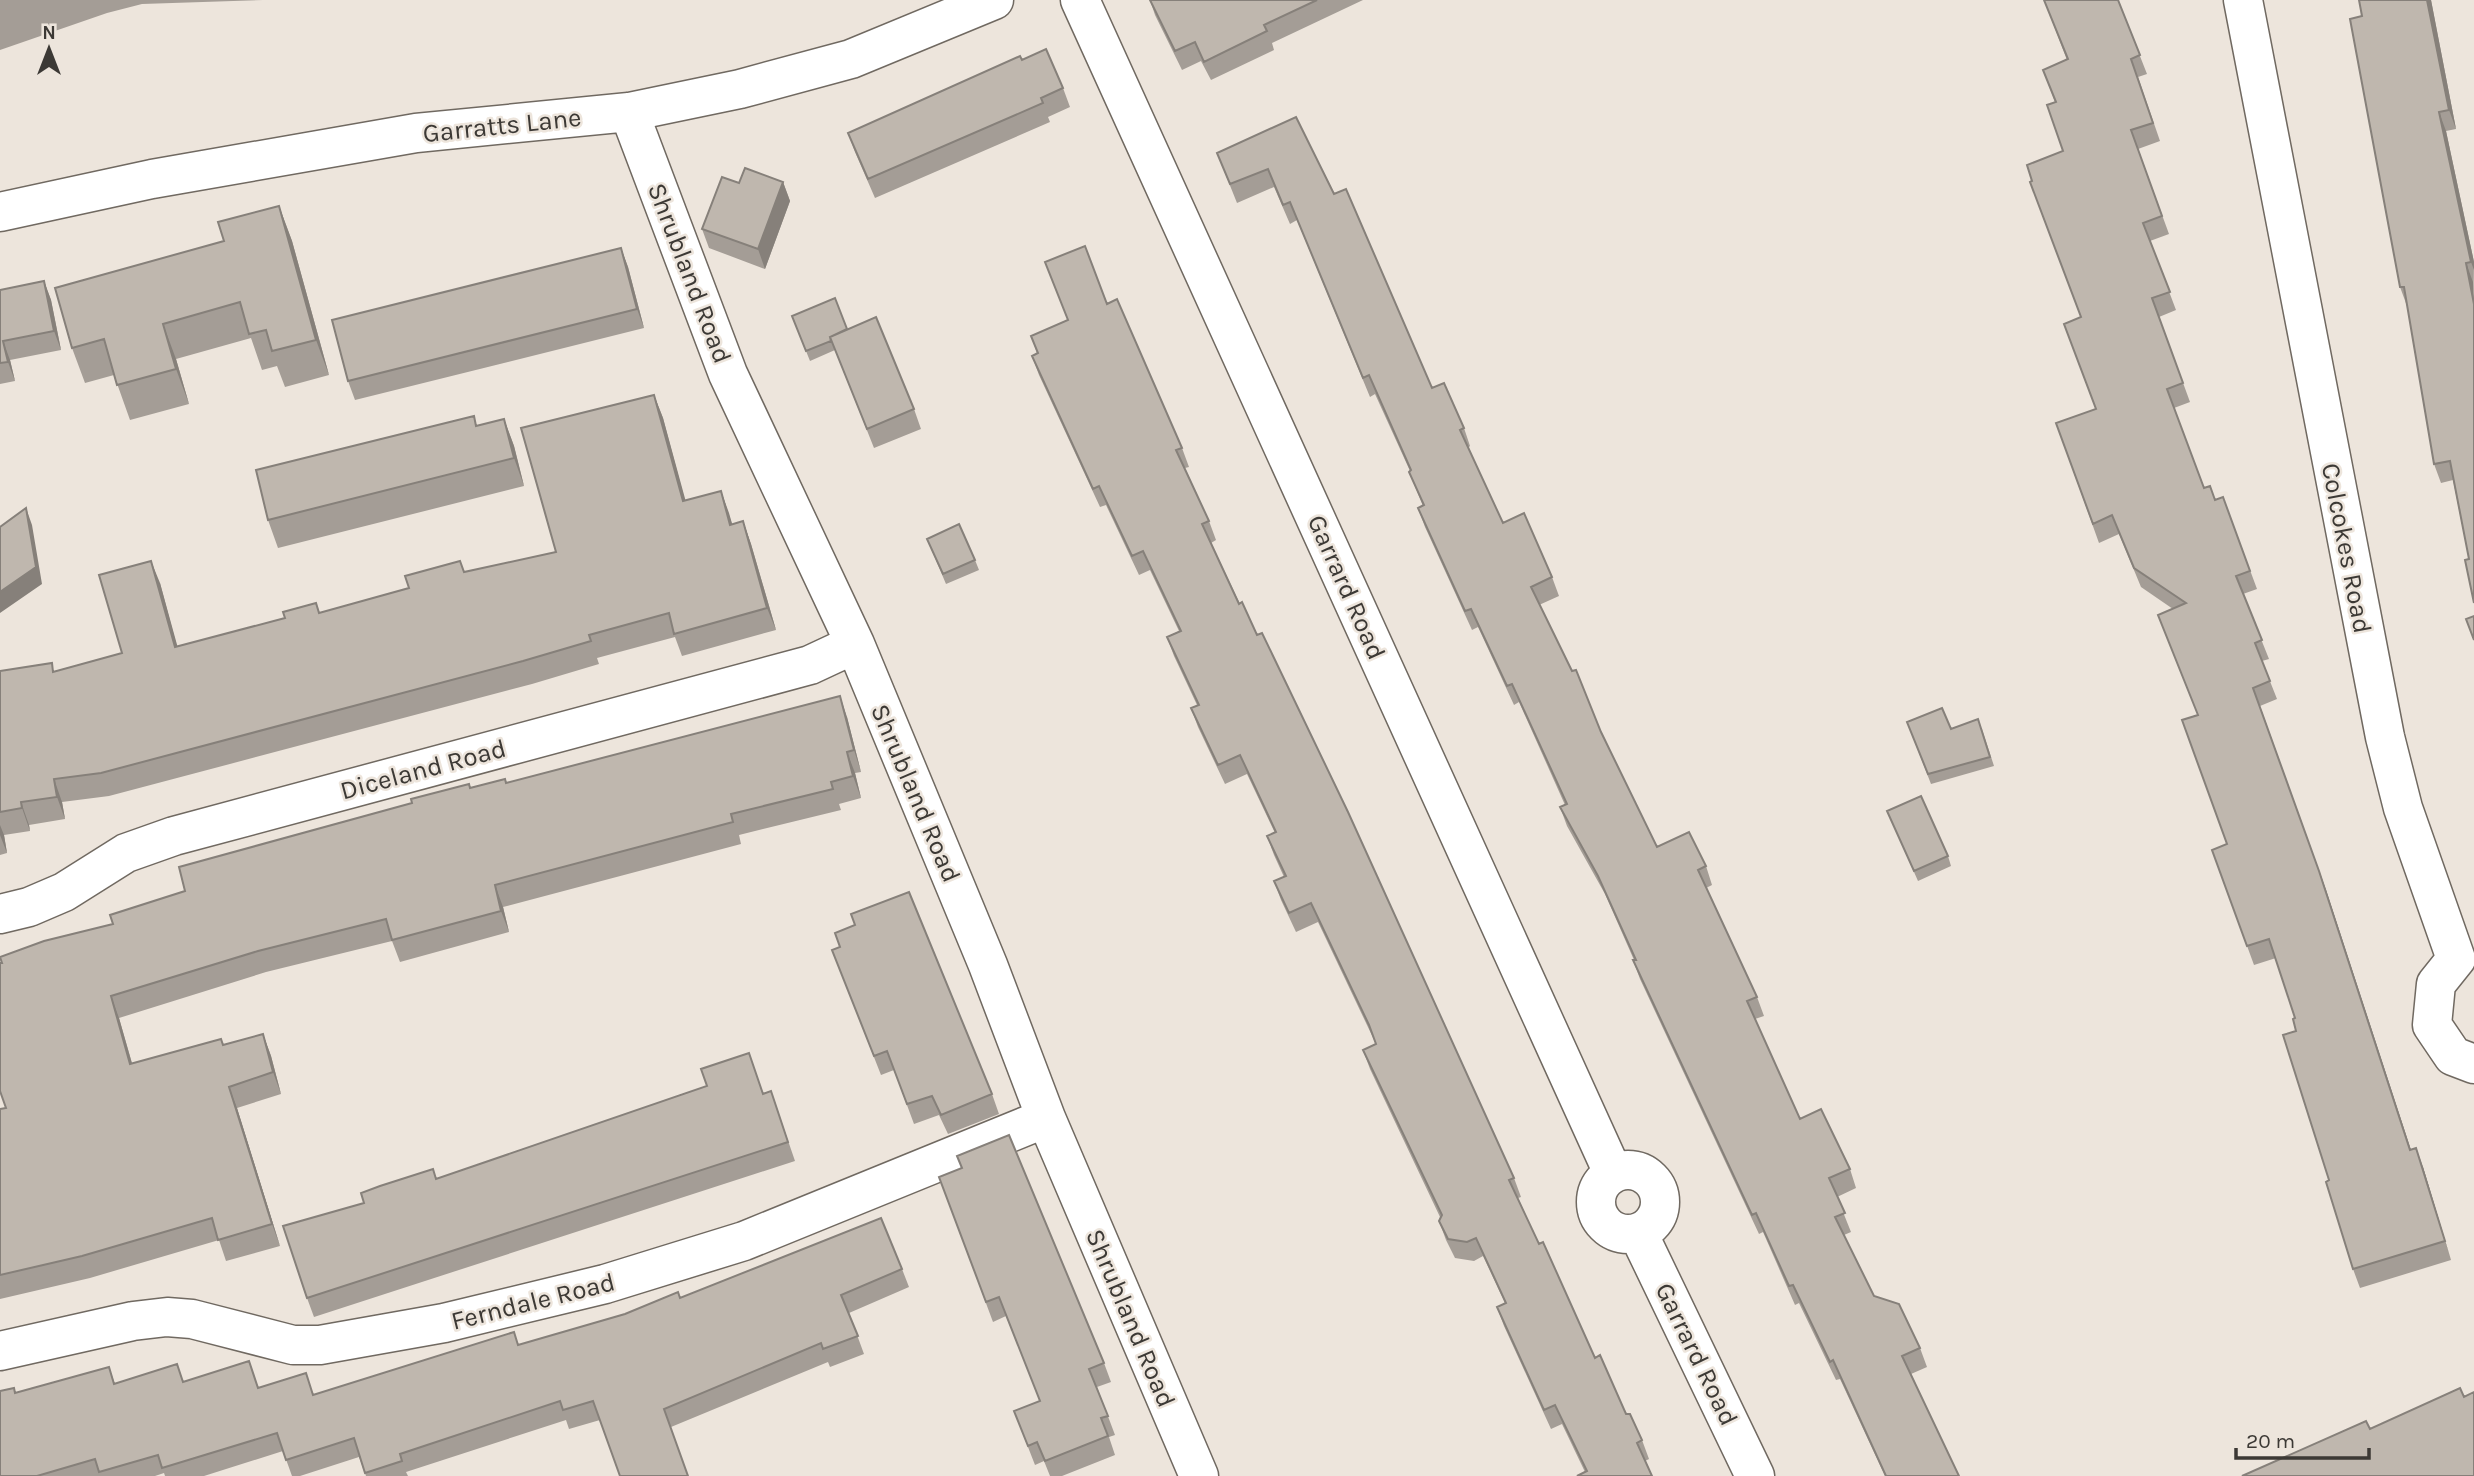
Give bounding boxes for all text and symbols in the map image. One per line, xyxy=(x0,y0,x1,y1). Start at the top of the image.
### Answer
north arrow xyxy=(14,14,84,84)
text: N xyxy=(42,22,56,44)
street label: Garratts Lane xyxy=(421,102,583,149)
street label: Shrubland Road xyxy=(641,179,738,368)
street label: Colcokes Road xyxy=(2315,460,2378,636)
street label: Garrard Road xyxy=(1301,510,1392,664)
street label: Shrubland Road xyxy=(864,699,967,887)
street label: Diceland Road xyxy=(337,732,509,807)
street label: Shrubland Road xyxy=(1079,1224,1182,1412)
street label: Ferndale Road xyxy=(448,1266,618,1337)
street label: Garrard Road xyxy=(1649,1278,1744,1431)
scale bar xyxy=(2236,1416,2369,1460)
text: 20 m xyxy=(2246,1429,2295,1453)

